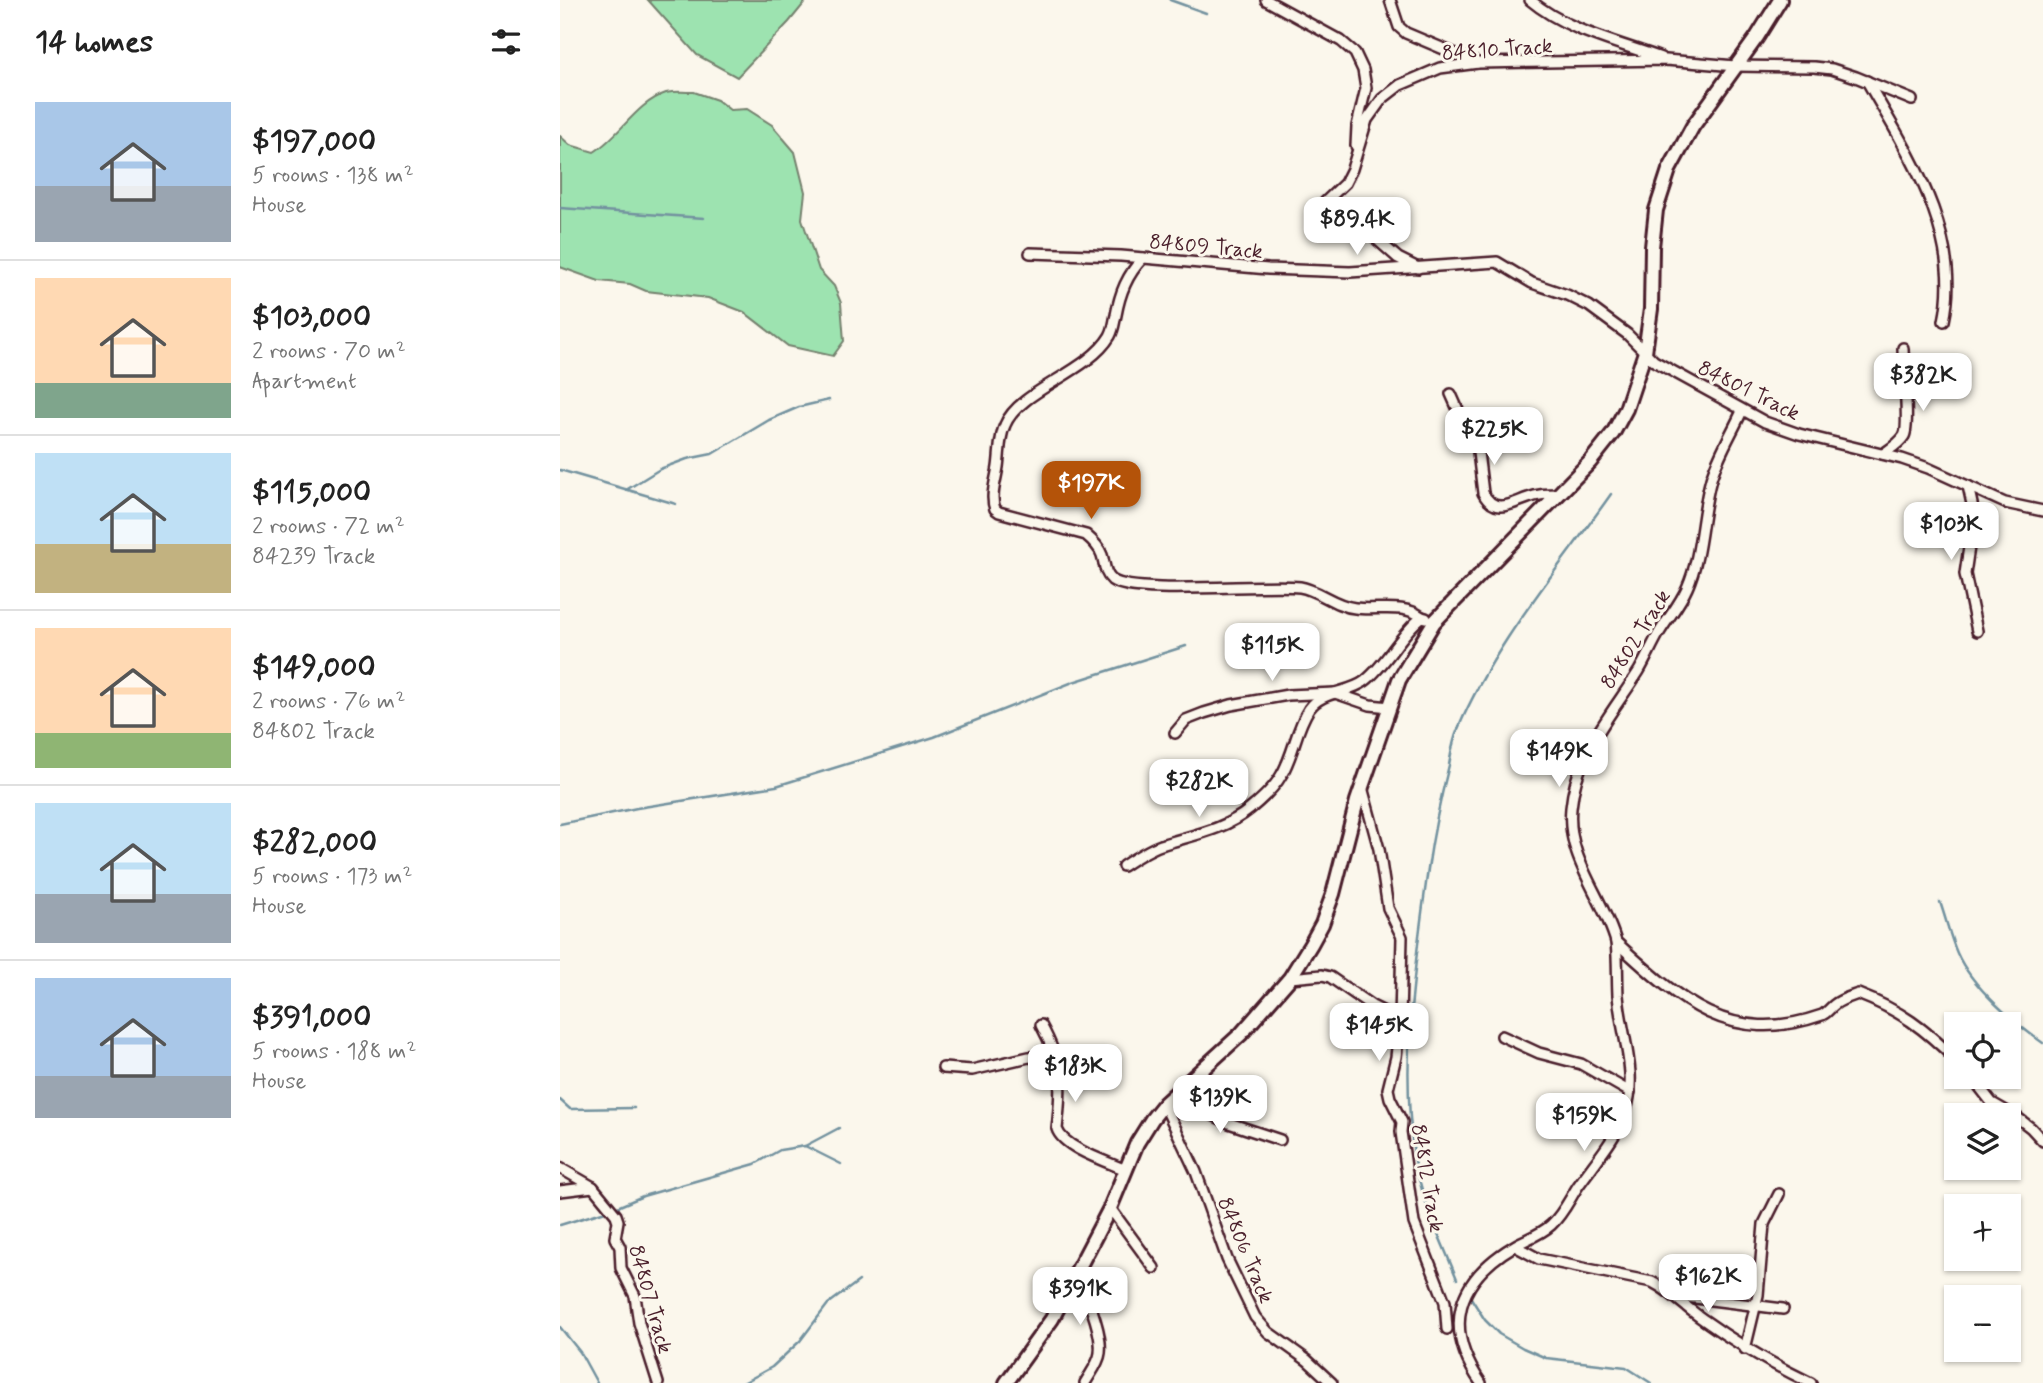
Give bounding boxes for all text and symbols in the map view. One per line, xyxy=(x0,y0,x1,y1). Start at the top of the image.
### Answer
text: 14 homes xyxy=(35,23,153,62)
icon: filters xyxy=(487,23,525,61)
street label: 84810 Track xyxy=(1441,32,1554,68)
text: $197,000 xyxy=(252,122,376,161)
icon: home xyxy=(91,130,175,214)
text: 5 rooms · 138 m² xyxy=(252,161,414,191)
text: House xyxy=(252,191,306,221)
pin: $89.4K xyxy=(1300,198,1414,257)
text: $89.4K xyxy=(1320,205,1394,235)
street label: 84809 Track xyxy=(1148,228,1264,266)
text: $103,000 xyxy=(252,298,371,337)
icon: home xyxy=(91,306,175,390)
text: 2 rooms · 70 m² xyxy=(252,337,406,367)
street label: 84801 Track xyxy=(1693,354,1805,428)
pin: $382K xyxy=(1874,354,1972,413)
text: $382K xyxy=(1890,361,1956,391)
text: Apartment xyxy=(252,367,357,397)
pin: $225K xyxy=(1445,407,1543,467)
text: $225K xyxy=(1461,415,1527,445)
pin: $197K xyxy=(1042,462,1140,521)
text: $197K xyxy=(1058,469,1124,499)
text: $115,000 xyxy=(252,473,371,512)
icon: home xyxy=(91,481,175,565)
pin: $103K xyxy=(1902,503,2000,562)
text: $103K xyxy=(1920,510,1982,540)
text: 2 rooms · 72 m² xyxy=(252,512,405,542)
text: 84239 Track xyxy=(252,542,375,572)
street label: 84802 Track xyxy=(1594,584,1678,695)
pin: $115K xyxy=(1223,624,1321,683)
text: $115K xyxy=(1241,631,1303,661)
text: $149,000 xyxy=(252,648,376,687)
icon: home xyxy=(91,656,175,740)
text: 2 rooms · 76 m² xyxy=(252,687,405,717)
text: 84802 Track xyxy=(252,717,375,747)
pin: $149K xyxy=(1510,730,1608,789)
text: $149K xyxy=(1526,737,1592,767)
pin: $282K xyxy=(1150,760,1248,819)
text: $282K xyxy=(1165,767,1233,797)
text: $282,000 xyxy=(252,823,377,862)
icon: home xyxy=(91,831,175,915)
text: 5 rooms · 173 m² xyxy=(252,862,412,892)
text: House xyxy=(252,892,306,922)
text: $391,000 xyxy=(252,998,371,1037)
pin: $145K xyxy=(1330,1004,1428,1063)
icon: home xyxy=(91,1006,175,1090)
text: $145K xyxy=(1346,1011,1412,1041)
map controls xyxy=(1944,1012,2021,1362)
button: locate xyxy=(1944,1012,2021,1089)
text: 5 rooms · 188 m² xyxy=(252,1037,416,1067)
pin: $183K xyxy=(1026,1044,1124,1104)
text: $183K xyxy=(1044,1052,1106,1082)
text: House xyxy=(252,1067,306,1097)
pin: $139K xyxy=(1171,1076,1269,1135)
text: $139K xyxy=(1189,1083,1251,1113)
pin: $159K xyxy=(1535,1094,1633,1153)
text: $159K xyxy=(1552,1101,1616,1131)
button: layers xyxy=(1944,1103,2021,1180)
street label: 84812 Track xyxy=(1404,1122,1450,1235)
street label: 84806 Track xyxy=(1210,1193,1280,1308)
button: + xyxy=(1944,1194,2021,1271)
street label: 84807 Track xyxy=(621,1242,679,1357)
pin: $162K xyxy=(1659,1254,1757,1314)
text: $162K xyxy=(1675,1262,1741,1292)
pin: $391K xyxy=(1031,1268,1129,1327)
text: $391K xyxy=(1049,1275,1111,1305)
button: − xyxy=(1944,1285,2021,1362)

